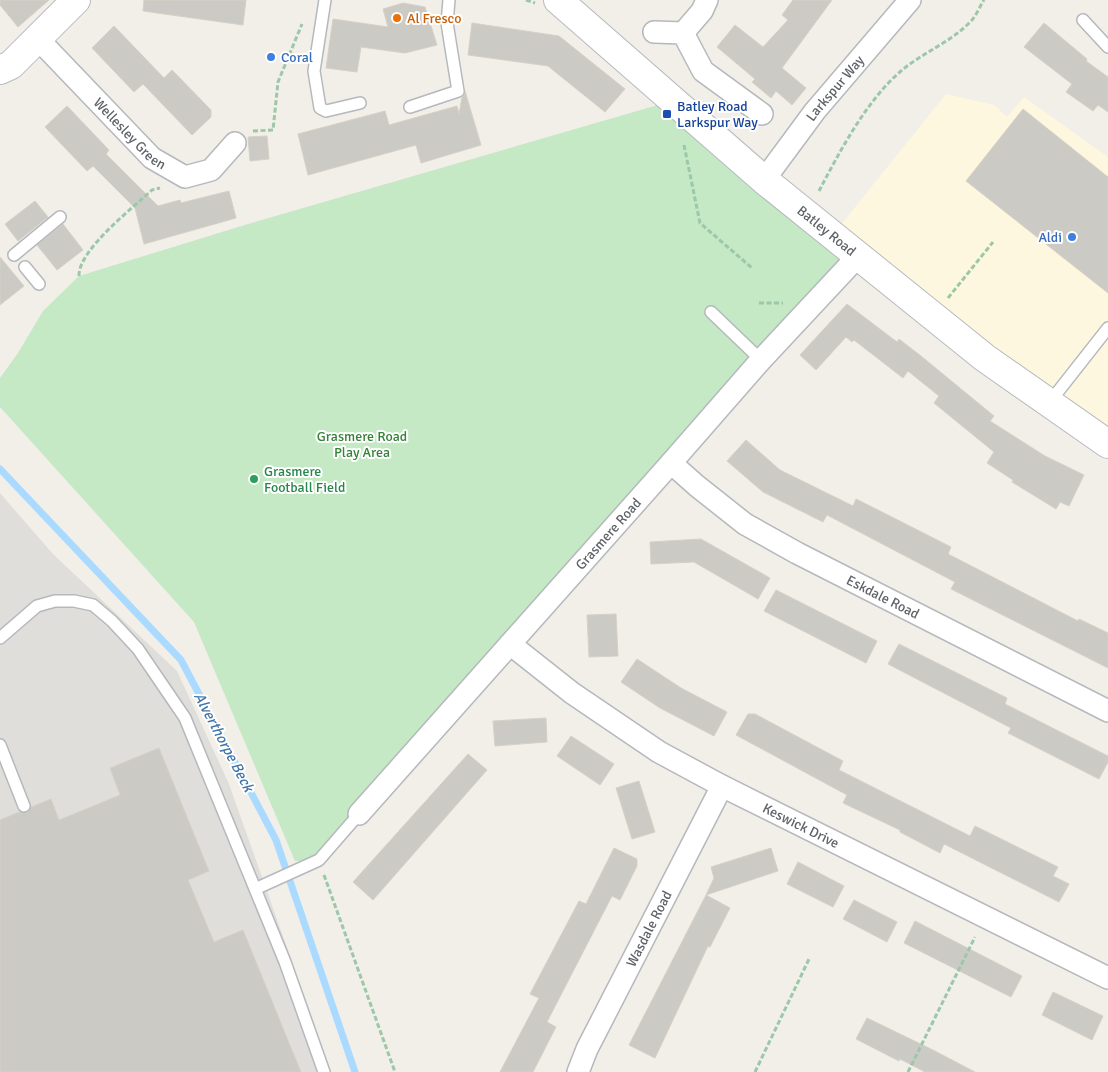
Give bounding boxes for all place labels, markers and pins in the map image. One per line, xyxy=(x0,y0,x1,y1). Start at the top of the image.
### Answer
place label: Al Fresco xyxy=(407,10,461,27)
marker: Al Fresco xyxy=(391,12,403,24)
place label: Coral xyxy=(281,49,313,66)
marker: Coral xyxy=(265,51,277,63)
place label: Batley Road Larkspur Way xyxy=(677,98,758,131)
marker: Batley Road Larkspur Way xyxy=(661,108,673,120)
place label: Aldi xyxy=(1038,229,1062,246)
marker: Aldi xyxy=(1066,231,1078,243)
place label: Grasmere Football Field xyxy=(264,463,345,496)
marker: Grasmere Football Field xyxy=(248,473,260,485)

